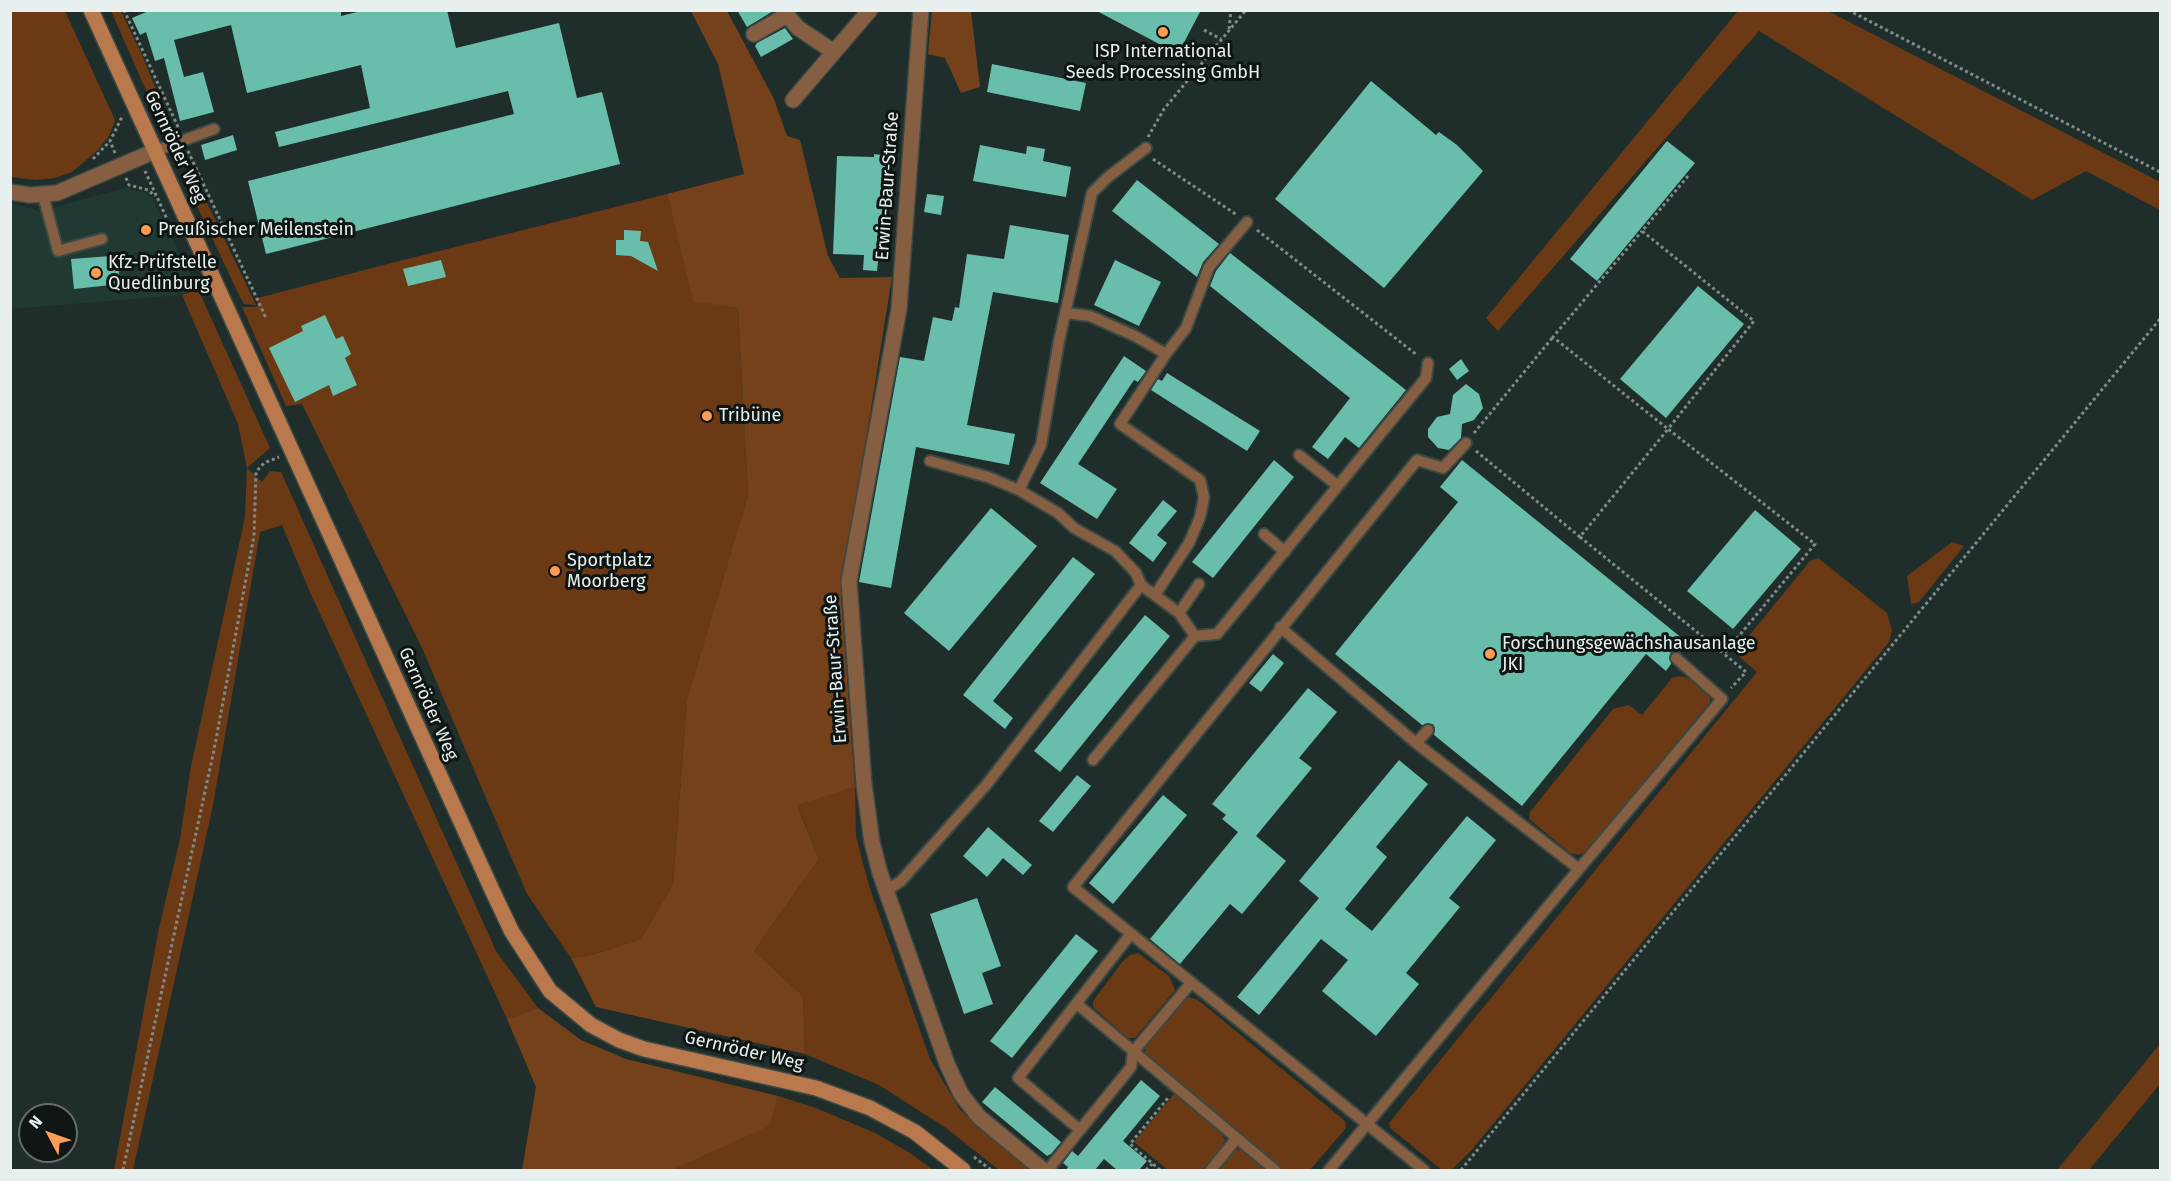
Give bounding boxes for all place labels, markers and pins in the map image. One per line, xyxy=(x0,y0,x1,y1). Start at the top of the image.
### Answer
marker: ISP International Seeds Processing GmbH xyxy=(1156,25,1170,39)
place label: ISP International Seeds Processing GmbH xyxy=(1066,41,1260,84)
place label: Preußischer Meilenstein xyxy=(158,219,354,241)
marker: Preußischer Meilenstein xyxy=(139,223,153,237)
place label: Kfz-Prüfstelle Quedlinburg xyxy=(108,252,217,294)
marker: Kfz-Prüfstelle Quedlinburg xyxy=(89,266,103,280)
place label: Tribüne xyxy=(719,405,781,427)
marker: Tribüne xyxy=(700,409,714,423)
place label: Sportplatz Moorberg xyxy=(567,550,651,592)
marker: Sportplatz Moorberg xyxy=(548,564,562,578)
place label: Forschungsgewächshausanlage JKI xyxy=(1502,633,1756,676)
marker: Forschungsgewächshausanlage JKI xyxy=(1483,647,1497,661)

